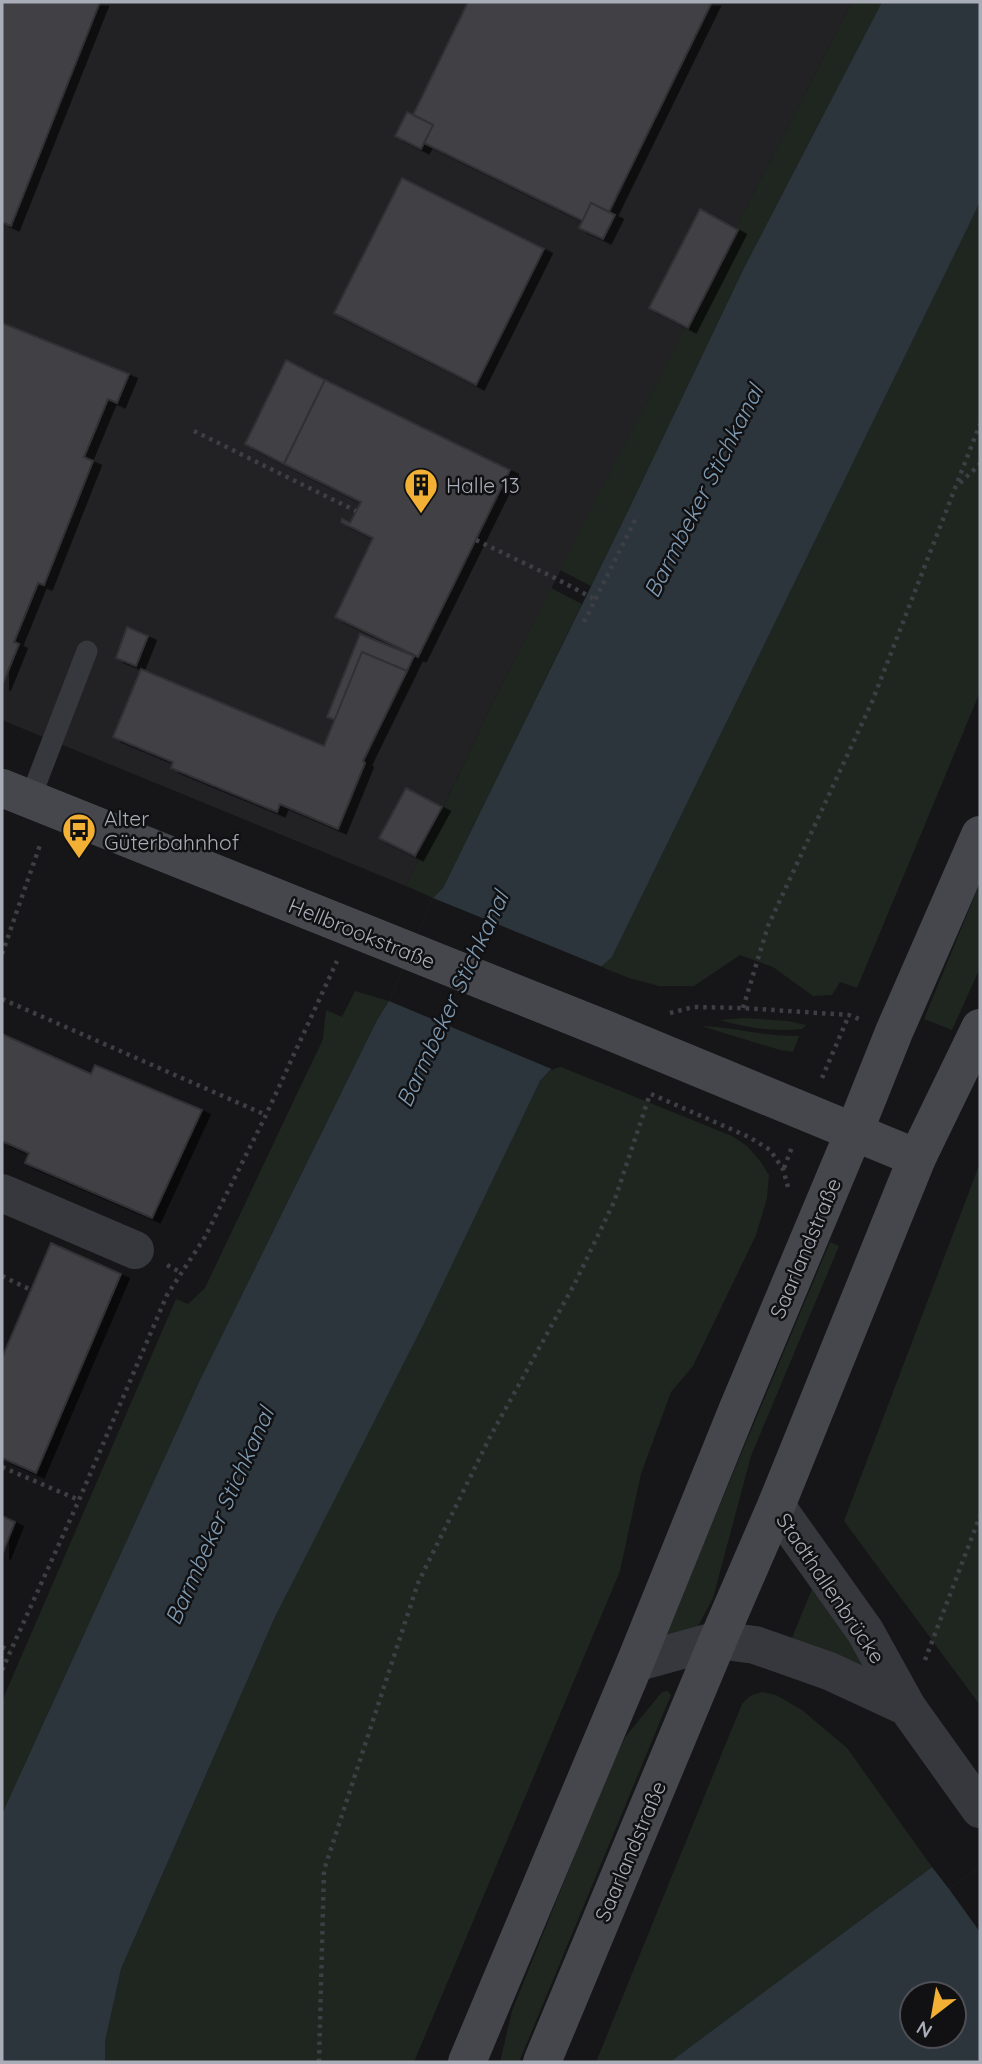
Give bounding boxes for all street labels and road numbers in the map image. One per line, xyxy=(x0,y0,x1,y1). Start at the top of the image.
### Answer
street label: Hellbrookstraße xyxy=(285,892,439,974)
street label: Saarlandstraße xyxy=(764,1174,846,1322)
street label: Stadthallenbrücke xyxy=(771,1508,891,1668)
street label: Saarlandstraße xyxy=(589,1777,671,1925)

